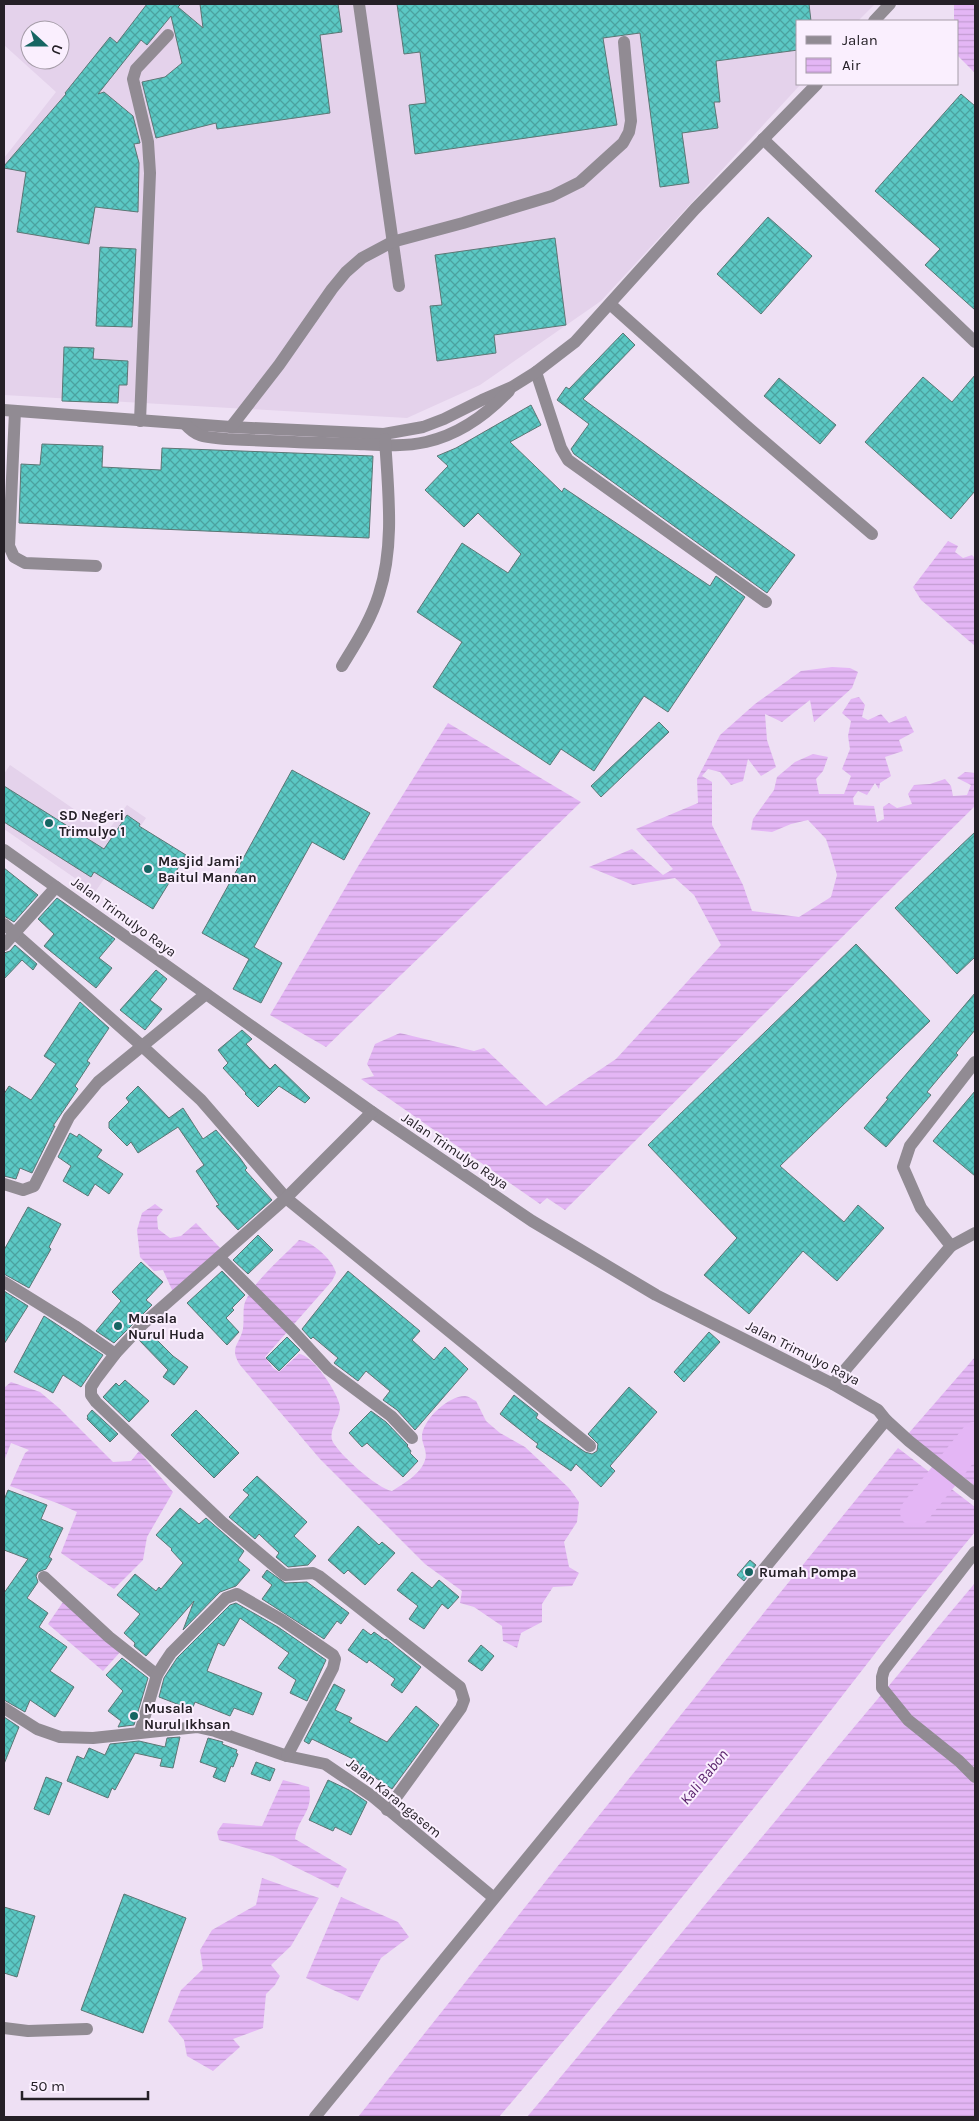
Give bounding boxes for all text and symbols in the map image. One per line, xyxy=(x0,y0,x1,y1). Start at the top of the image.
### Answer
north arrow xyxy=(20,20,70,70)
legend xyxy=(796,20,959,85)
text: Jalan xyxy=(842,31,878,49)
text: U xyxy=(47,42,66,57)
text: Air xyxy=(842,56,861,74)
place label: SD Negeri Trimulyo 1 xyxy=(59,807,125,840)
marker: SD Negeri Trimulyo 1 xyxy=(43,817,55,829)
place label: Masjid Jami' Baitul Mannan xyxy=(158,853,257,886)
marker: Masjid Jami' Baitul Mannan xyxy=(142,863,154,875)
street label: Jalan Trimulyo Raya xyxy=(68,873,180,961)
street label: Jalan Trimulyo Raya xyxy=(398,1109,512,1193)
place label: Musala Nurul Huda xyxy=(128,1310,204,1343)
street label: Jalan Trimulyo Raya xyxy=(743,1317,863,1389)
marker: Musala Nurul Huda xyxy=(112,1320,124,1332)
place label: Rumah Pompa xyxy=(759,1564,857,1581)
marker: Rumah Pompa xyxy=(743,1566,755,1578)
place label: Musala Nurul Ikhsan xyxy=(144,1700,230,1733)
marker: Musala Nurul Ikhsan xyxy=(128,1710,140,1722)
water label: Kali Babon xyxy=(676,1746,732,1808)
street label: Jalan Karangasem xyxy=(343,1754,445,1842)
scale bar xyxy=(22,2068,149,2100)
text: 50 m xyxy=(30,2077,65,2095)

